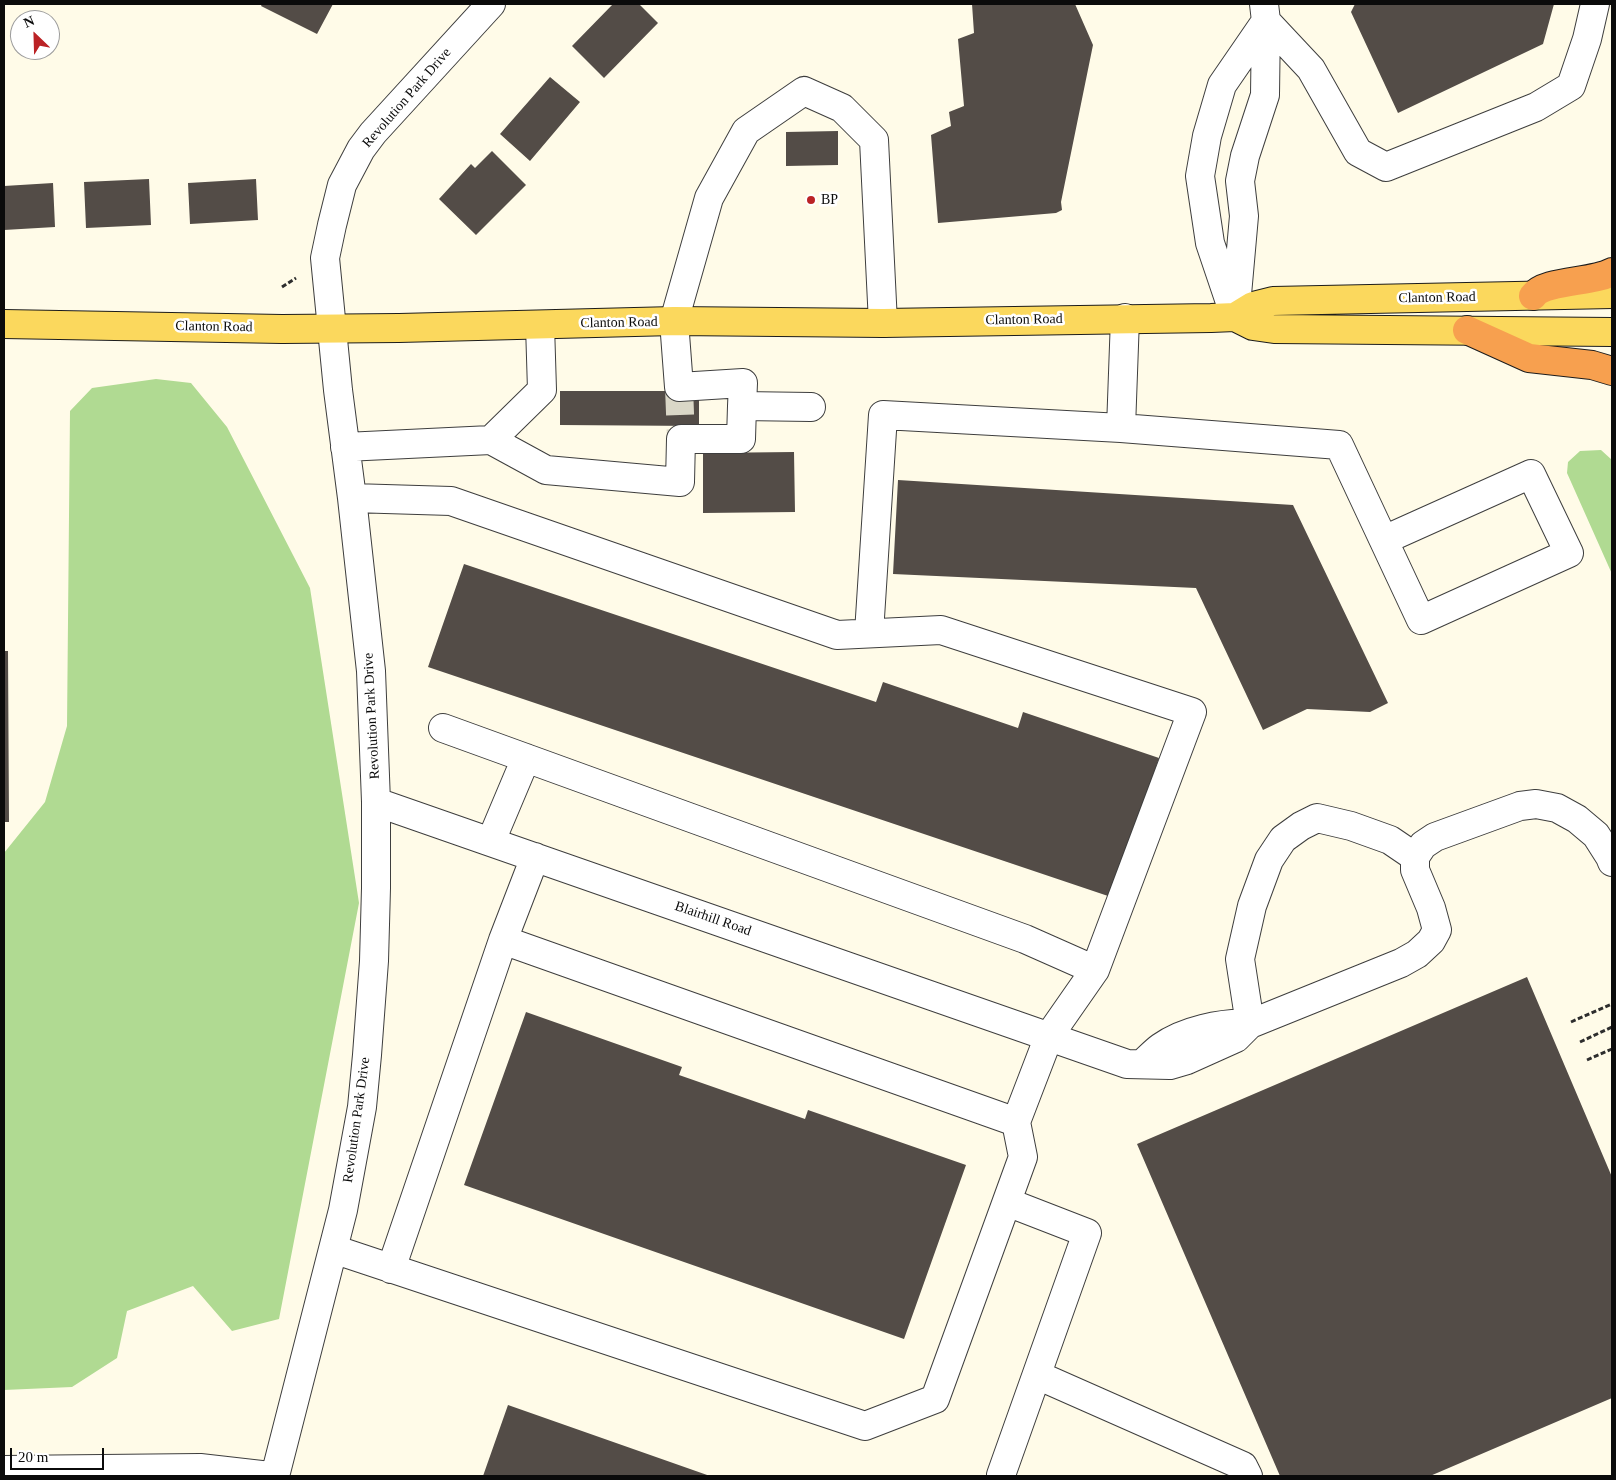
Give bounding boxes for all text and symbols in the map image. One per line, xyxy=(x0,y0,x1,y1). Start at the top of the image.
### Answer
north arrow xyxy=(10,10,60,60)
text: N xyxy=(21,13,37,31)
street label: Revolution Park Drive xyxy=(359,45,455,151)
place label: BP xyxy=(821,192,838,208)
marker: BP xyxy=(805,194,817,206)
street label: Clanton Road xyxy=(1398,289,1476,307)
street label: Clanton Road xyxy=(985,311,1063,329)
street label: Clanton Road xyxy=(580,314,658,332)
street label: Clanton Road xyxy=(175,318,253,336)
street label: Revolution Park Drive xyxy=(360,652,384,780)
street label: Blairhill Road xyxy=(673,898,753,940)
street label: Revolution Park Drive xyxy=(340,1056,374,1184)
scale bar xyxy=(12,1438,106,1470)
text: 20 m xyxy=(18,1449,48,1465)

